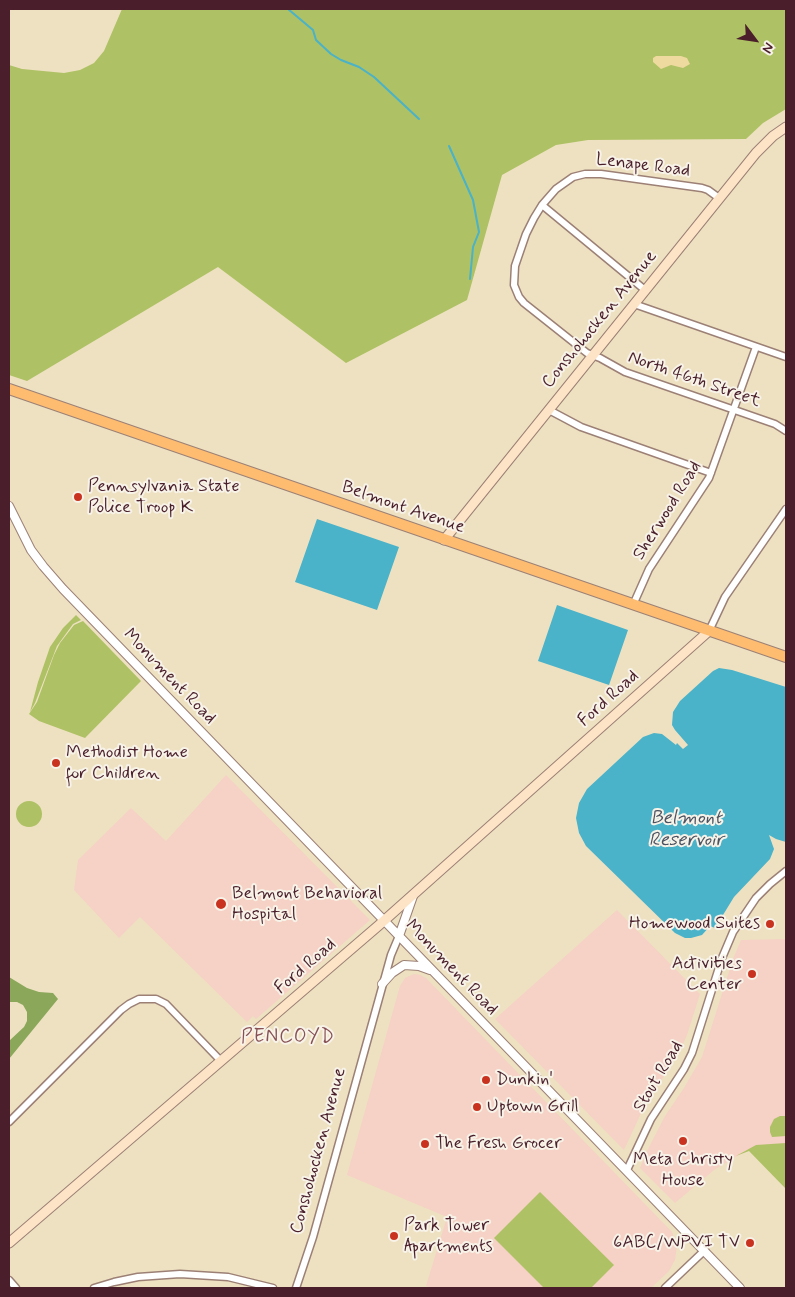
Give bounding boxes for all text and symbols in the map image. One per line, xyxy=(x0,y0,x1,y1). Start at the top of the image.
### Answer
north arrow xyxy=(730,15,780,65)
text: N xyxy=(758,39,778,56)
street label: Lenape Road xyxy=(595,150,691,182)
street label: Conshohocken Avenue xyxy=(538,247,662,393)
street label: North 46th Street xyxy=(625,347,763,413)
street label: Sherwood Road xyxy=(629,457,707,565)
place label: Pennsylvania State Police Troop K xyxy=(88,476,240,518)
street label: Belmont Avenue xyxy=(339,477,467,539)
marker: Pennsylvania State Police Troop K xyxy=(72,491,84,503)
street label: Monument Road xyxy=(118,625,220,729)
street label: Ford Road xyxy=(574,666,644,732)
place label: Methodist Home for Children xyxy=(66,742,188,784)
marker: Methodist Home for Children xyxy=(50,757,62,769)
water label: Belmont Reservoir xyxy=(649,808,723,852)
place label: Belmont Behavioral Hospital xyxy=(232,883,382,926)
marker: Belmont Behavioral Hospital xyxy=(214,897,228,911)
place label: Homewood Suites xyxy=(629,913,760,935)
street label: Monument Road xyxy=(400,916,502,1020)
marker: Homewood Suites xyxy=(764,918,776,930)
street label: Ford Road xyxy=(271,934,341,1000)
place label: Activities Center xyxy=(672,953,742,996)
marker: Activities Center xyxy=(746,968,758,980)
district label: PENCOYD xyxy=(241,1027,335,1049)
street label: Stout Road xyxy=(629,1037,689,1117)
street label: Conshohocken Avenue xyxy=(286,1066,352,1236)
place label: Dunkin' xyxy=(496,1069,553,1091)
marker: Dunkin' xyxy=(480,1074,492,1086)
place label: Uptown Grill xyxy=(487,1096,579,1118)
marker: Uptown Grill xyxy=(471,1101,483,1113)
place label: The Fresh Grocer xyxy=(435,1133,562,1155)
marker: Meta Christy House xyxy=(677,1135,689,1147)
marker: The Fresh Grocer xyxy=(419,1138,431,1150)
place label: Meta Christy House xyxy=(633,1149,733,1192)
place label: Park Tower Apartments xyxy=(404,1215,492,1258)
marker: Park Tower Apartments xyxy=(388,1230,400,1242)
place label: 6ABC/WPVI TV xyxy=(613,1232,740,1254)
marker: 6ABC/WPVI TV xyxy=(744,1237,756,1249)

